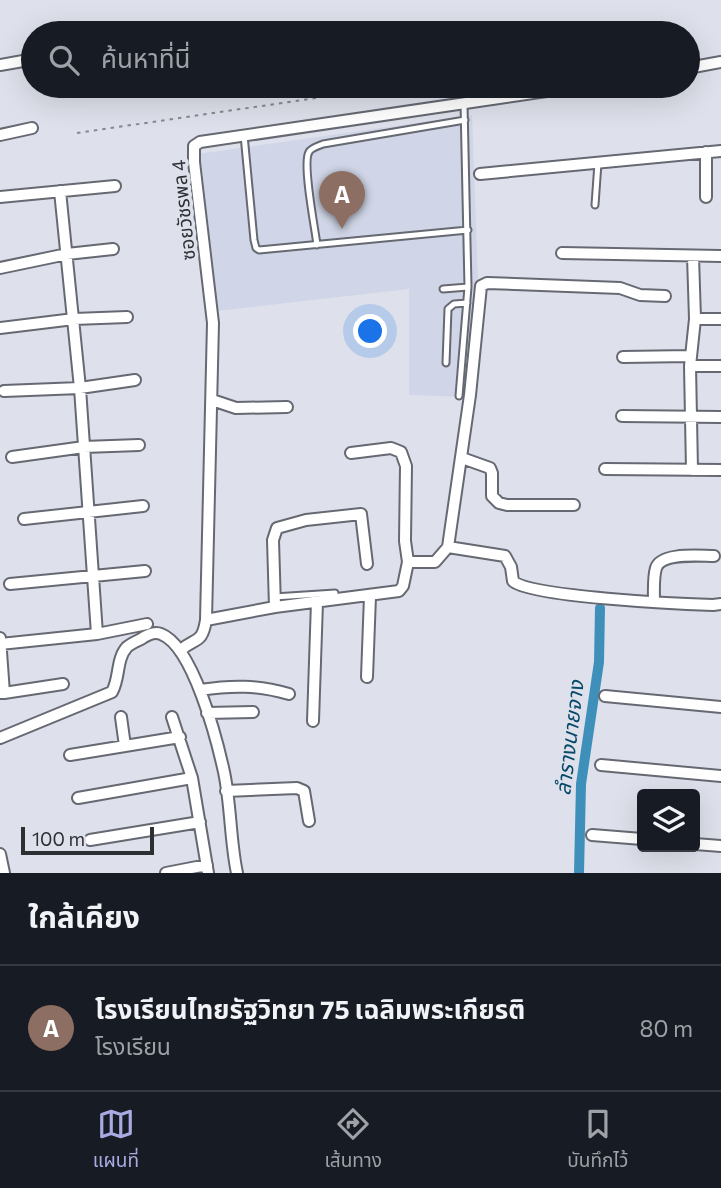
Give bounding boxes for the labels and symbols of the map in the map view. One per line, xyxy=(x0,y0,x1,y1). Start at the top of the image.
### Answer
street label: ซอยวัชรพล 4 xyxy=(166,159,199,261)
pin: A xyxy=(319,171,365,229)
your location xyxy=(353,314,387,348)
water label: ลำรางนายจาง xyxy=(549,677,588,797)
scale bar xyxy=(21,824,154,856)

